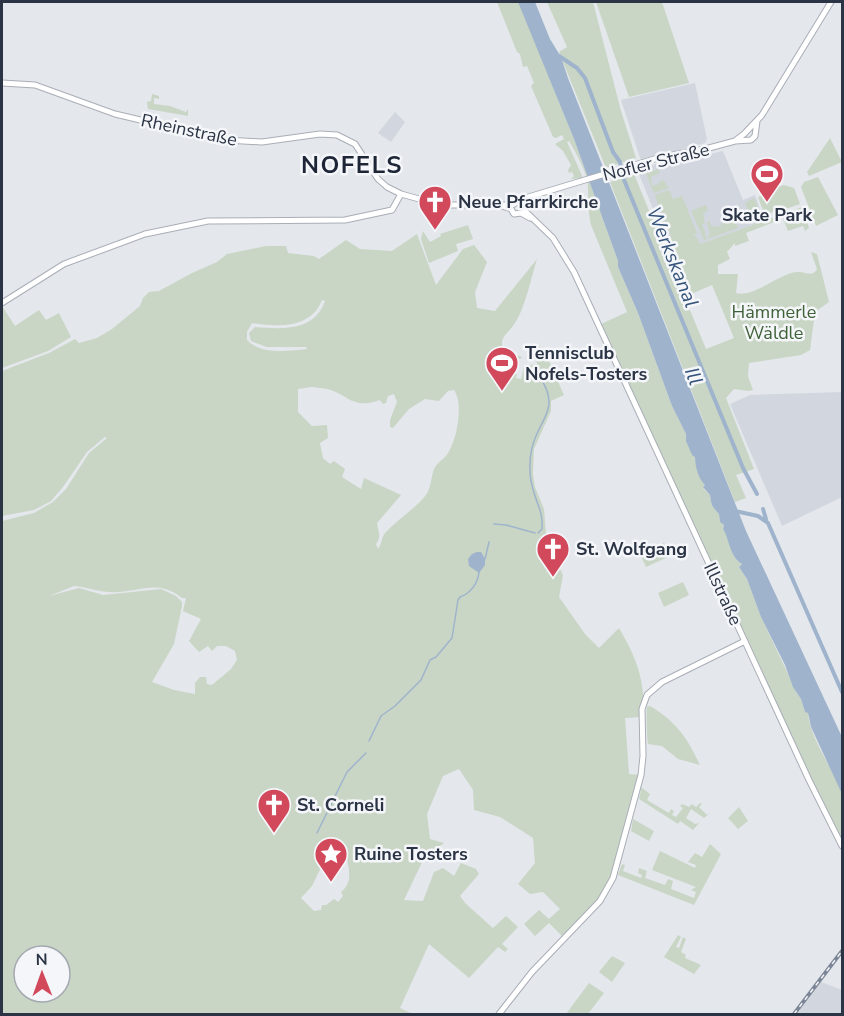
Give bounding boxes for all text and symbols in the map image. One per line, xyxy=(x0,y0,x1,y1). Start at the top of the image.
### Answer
street label: Rheinstraße xyxy=(139,108,239,152)
street label: Nofler Straße xyxy=(600,137,712,187)
district label: NOFELS xyxy=(301,149,403,181)
sports icon: Skate Park xyxy=(749,156,785,203)
church icon: Neue Pfarrkirche xyxy=(417,184,453,231)
place label: Neue Pfarrkirche xyxy=(458,190,599,214)
water label: Werkskanal xyxy=(640,203,705,312)
place label: Skate Park xyxy=(722,203,812,227)
park label: Hämmerle Wäldle xyxy=(732,300,816,345)
place label: Tennisclub Nofels-Tosters xyxy=(525,341,648,386)
sports icon: Tennisclub Nofels-Tosters xyxy=(484,345,520,392)
water label: Ill xyxy=(678,363,709,389)
church icon: St. Wolfgang xyxy=(535,531,571,578)
place label: St. Wolfgang xyxy=(576,537,687,561)
street label: Illstraße xyxy=(698,559,748,629)
church icon: St. Corneli xyxy=(256,787,292,834)
place label: St. Corneli xyxy=(297,793,384,817)
place icon: Ruine Tosters xyxy=(313,836,349,883)
place label: Ruine Tosters xyxy=(354,842,468,866)
north arrow xyxy=(12,944,72,1004)
text: N xyxy=(36,949,48,971)

